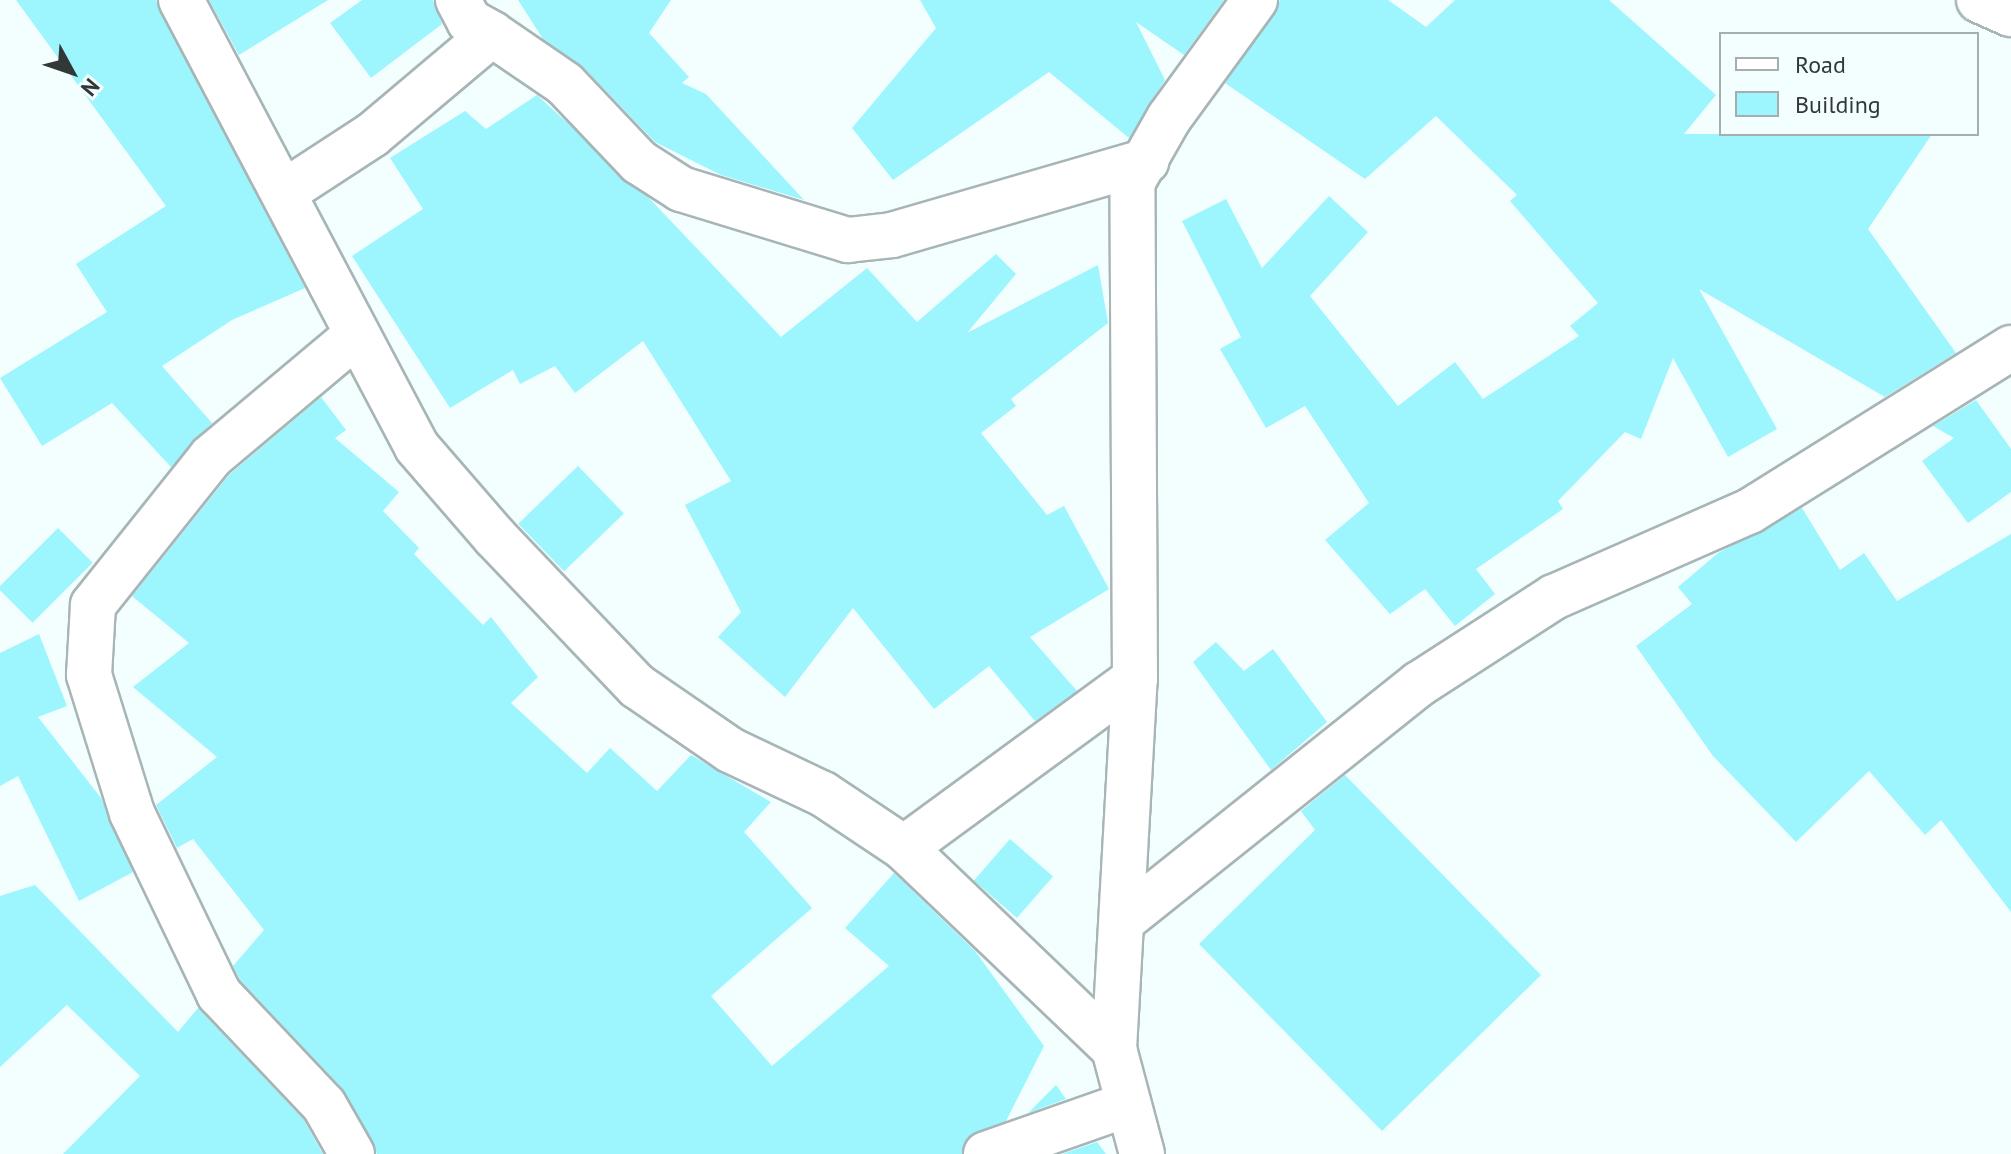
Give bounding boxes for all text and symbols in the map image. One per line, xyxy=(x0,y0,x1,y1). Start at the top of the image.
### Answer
north arrow xyxy=(32,32,112,112)
legend xyxy=(1719,32,1979,136)
text: Road xyxy=(1795,49,1846,80)
text: N xyxy=(75,73,106,102)
text: Building xyxy=(1795,89,1881,120)

